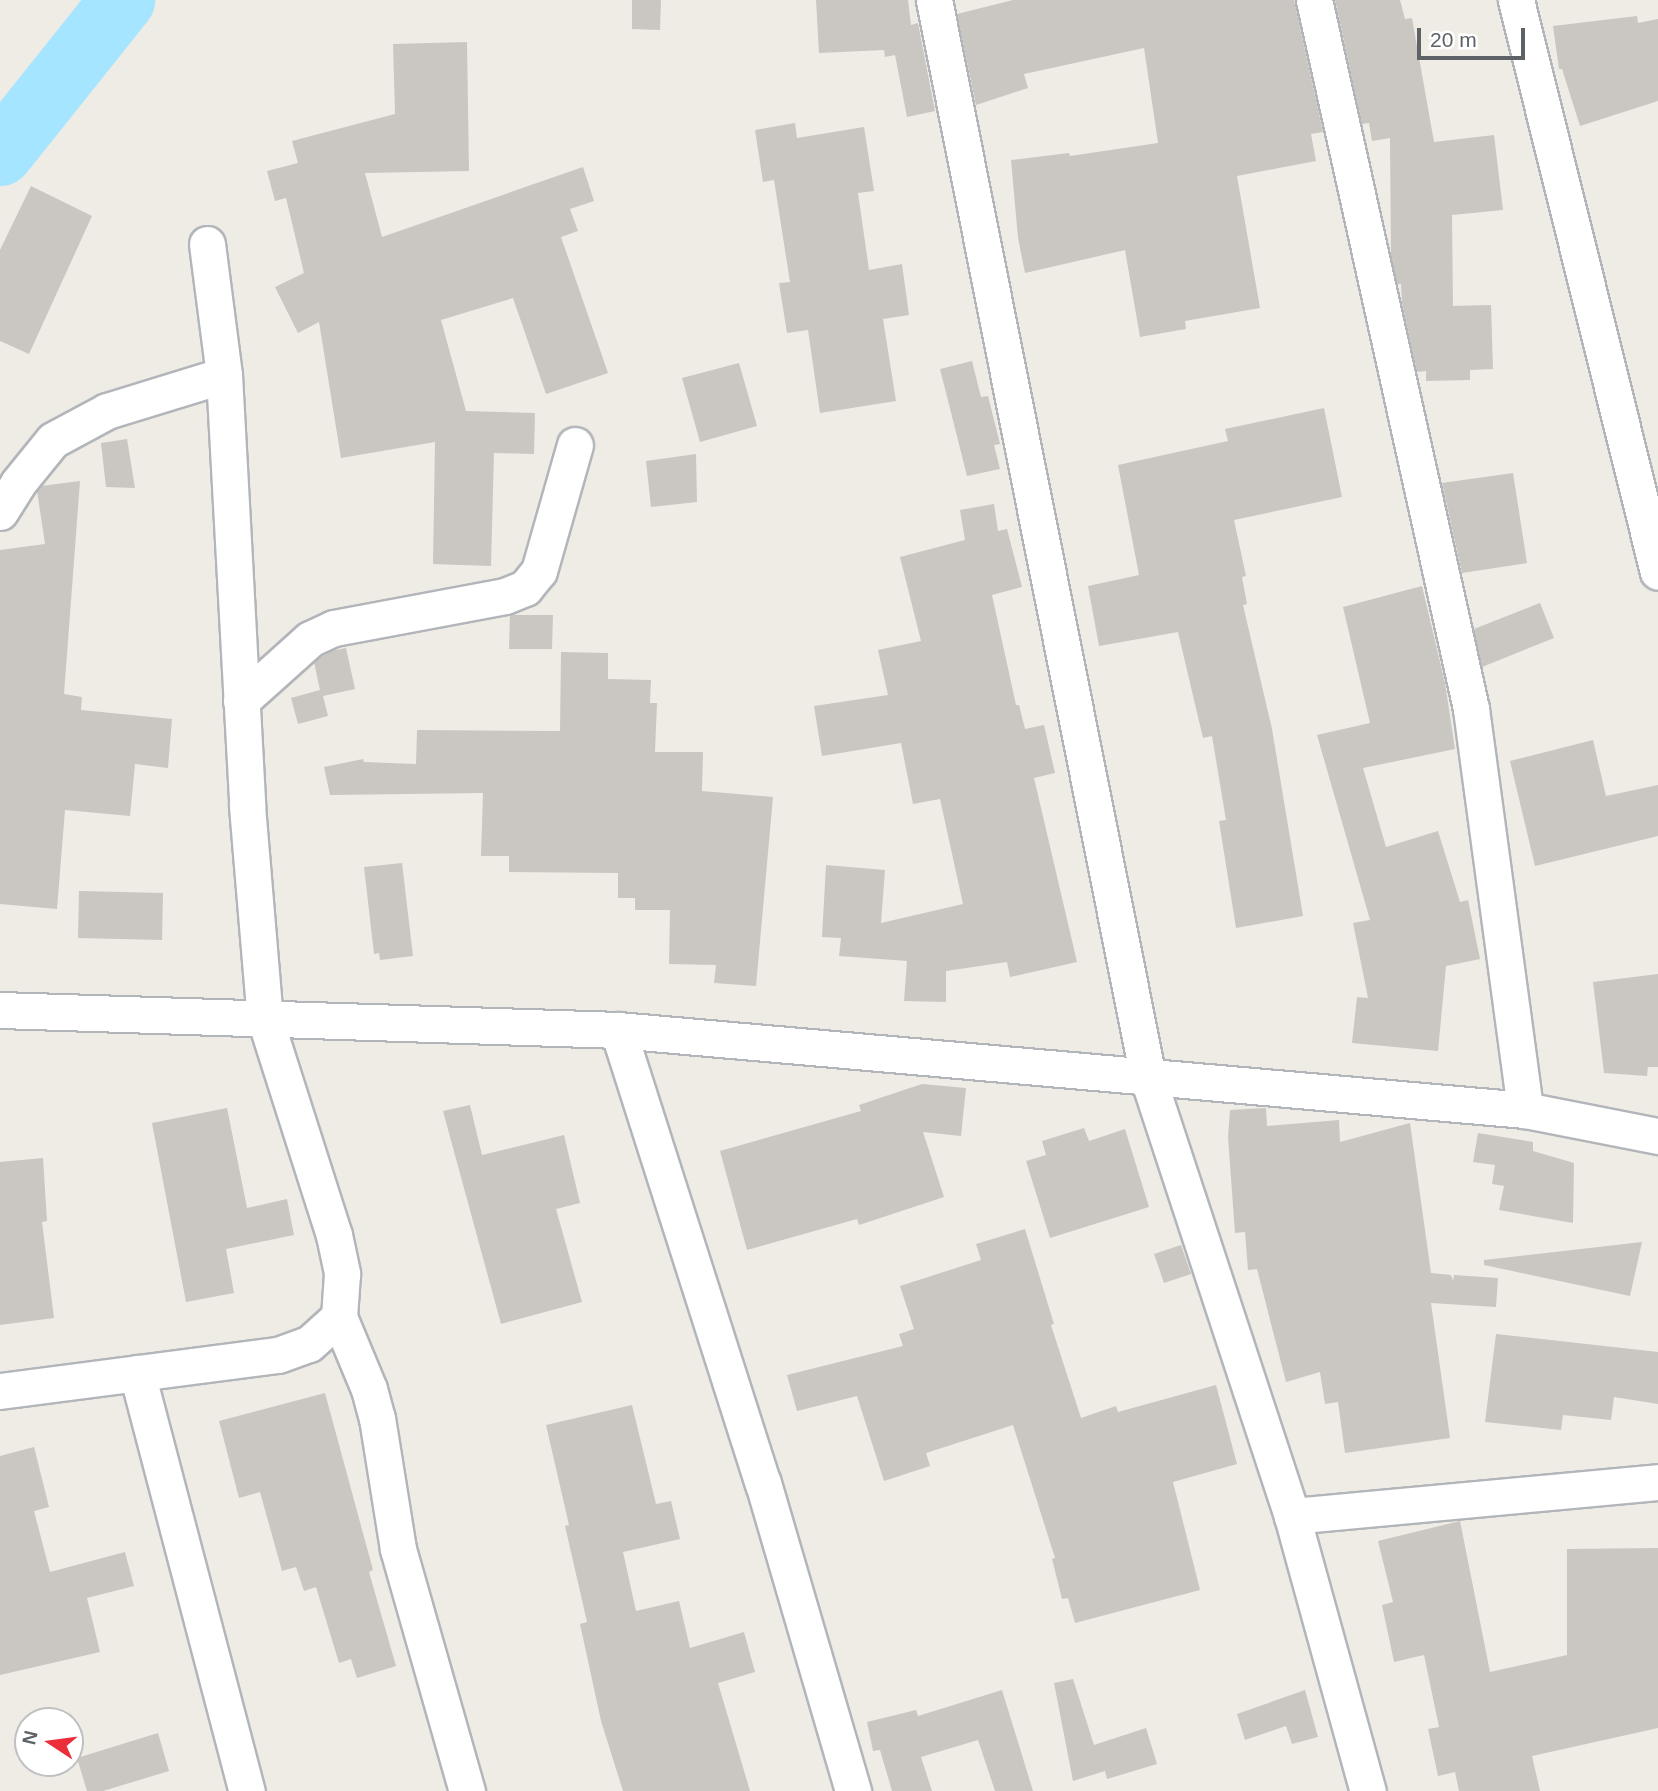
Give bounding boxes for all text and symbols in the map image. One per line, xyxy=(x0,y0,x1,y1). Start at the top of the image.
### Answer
scale bar xyxy=(1420,14,1528,58)
text: 20 m xyxy=(1430,28,1477,51)
north arrow xyxy=(14,1707,84,1777)
text: N xyxy=(18,1729,42,1747)

